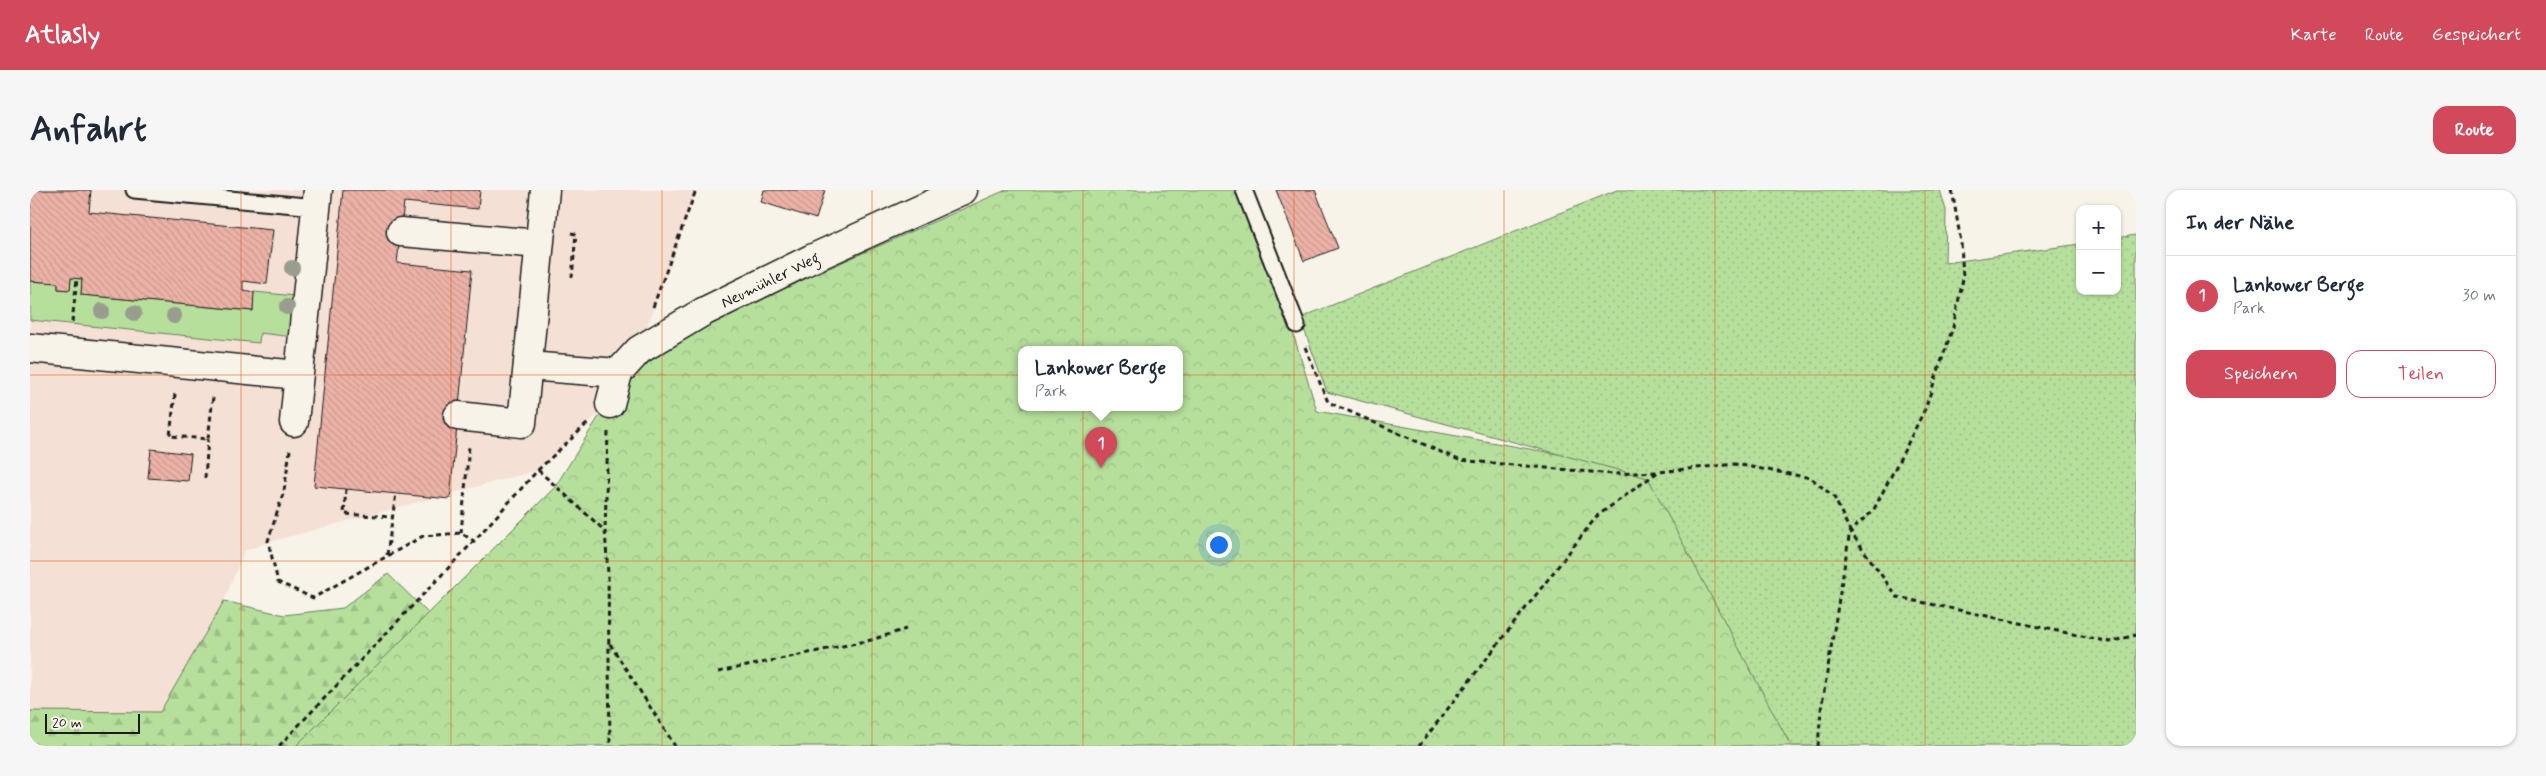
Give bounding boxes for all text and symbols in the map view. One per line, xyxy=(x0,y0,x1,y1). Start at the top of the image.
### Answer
text: Atlasly xyxy=(25,20,100,51)
text: Karte xyxy=(2291,23,2337,47)
text: Route xyxy=(2365,23,2404,47)
text: Gespeichert xyxy=(2432,23,2521,47)
button: Route xyxy=(2433,106,2516,154)
text: Anfahrt xyxy=(30,107,147,153)
map controls xyxy=(2076,205,2121,295)
button: + xyxy=(2076,205,2121,250)
text: In der Nähe xyxy=(2186,209,2294,237)
street label: Neumühler Weg xyxy=(718,248,824,314)
button: − xyxy=(2076,250,2121,295)
text: Lankower Berge xyxy=(2233,273,2364,298)
text: 1 xyxy=(2198,285,2206,306)
text: 30 m xyxy=(2463,285,2496,306)
text: Park xyxy=(2233,298,2265,319)
popup xyxy=(1018,346,1183,411)
button: Speichern xyxy=(2186,350,2336,398)
button: Teilen xyxy=(2346,350,2496,398)
text: Lankower Berge xyxy=(1035,356,1166,381)
text: Park xyxy=(1035,381,1067,402)
pin: 1 xyxy=(1085,427,1117,468)
your location xyxy=(1206,532,1232,558)
scale bar xyxy=(45,711,140,734)
text: 20 m xyxy=(52,714,82,732)

